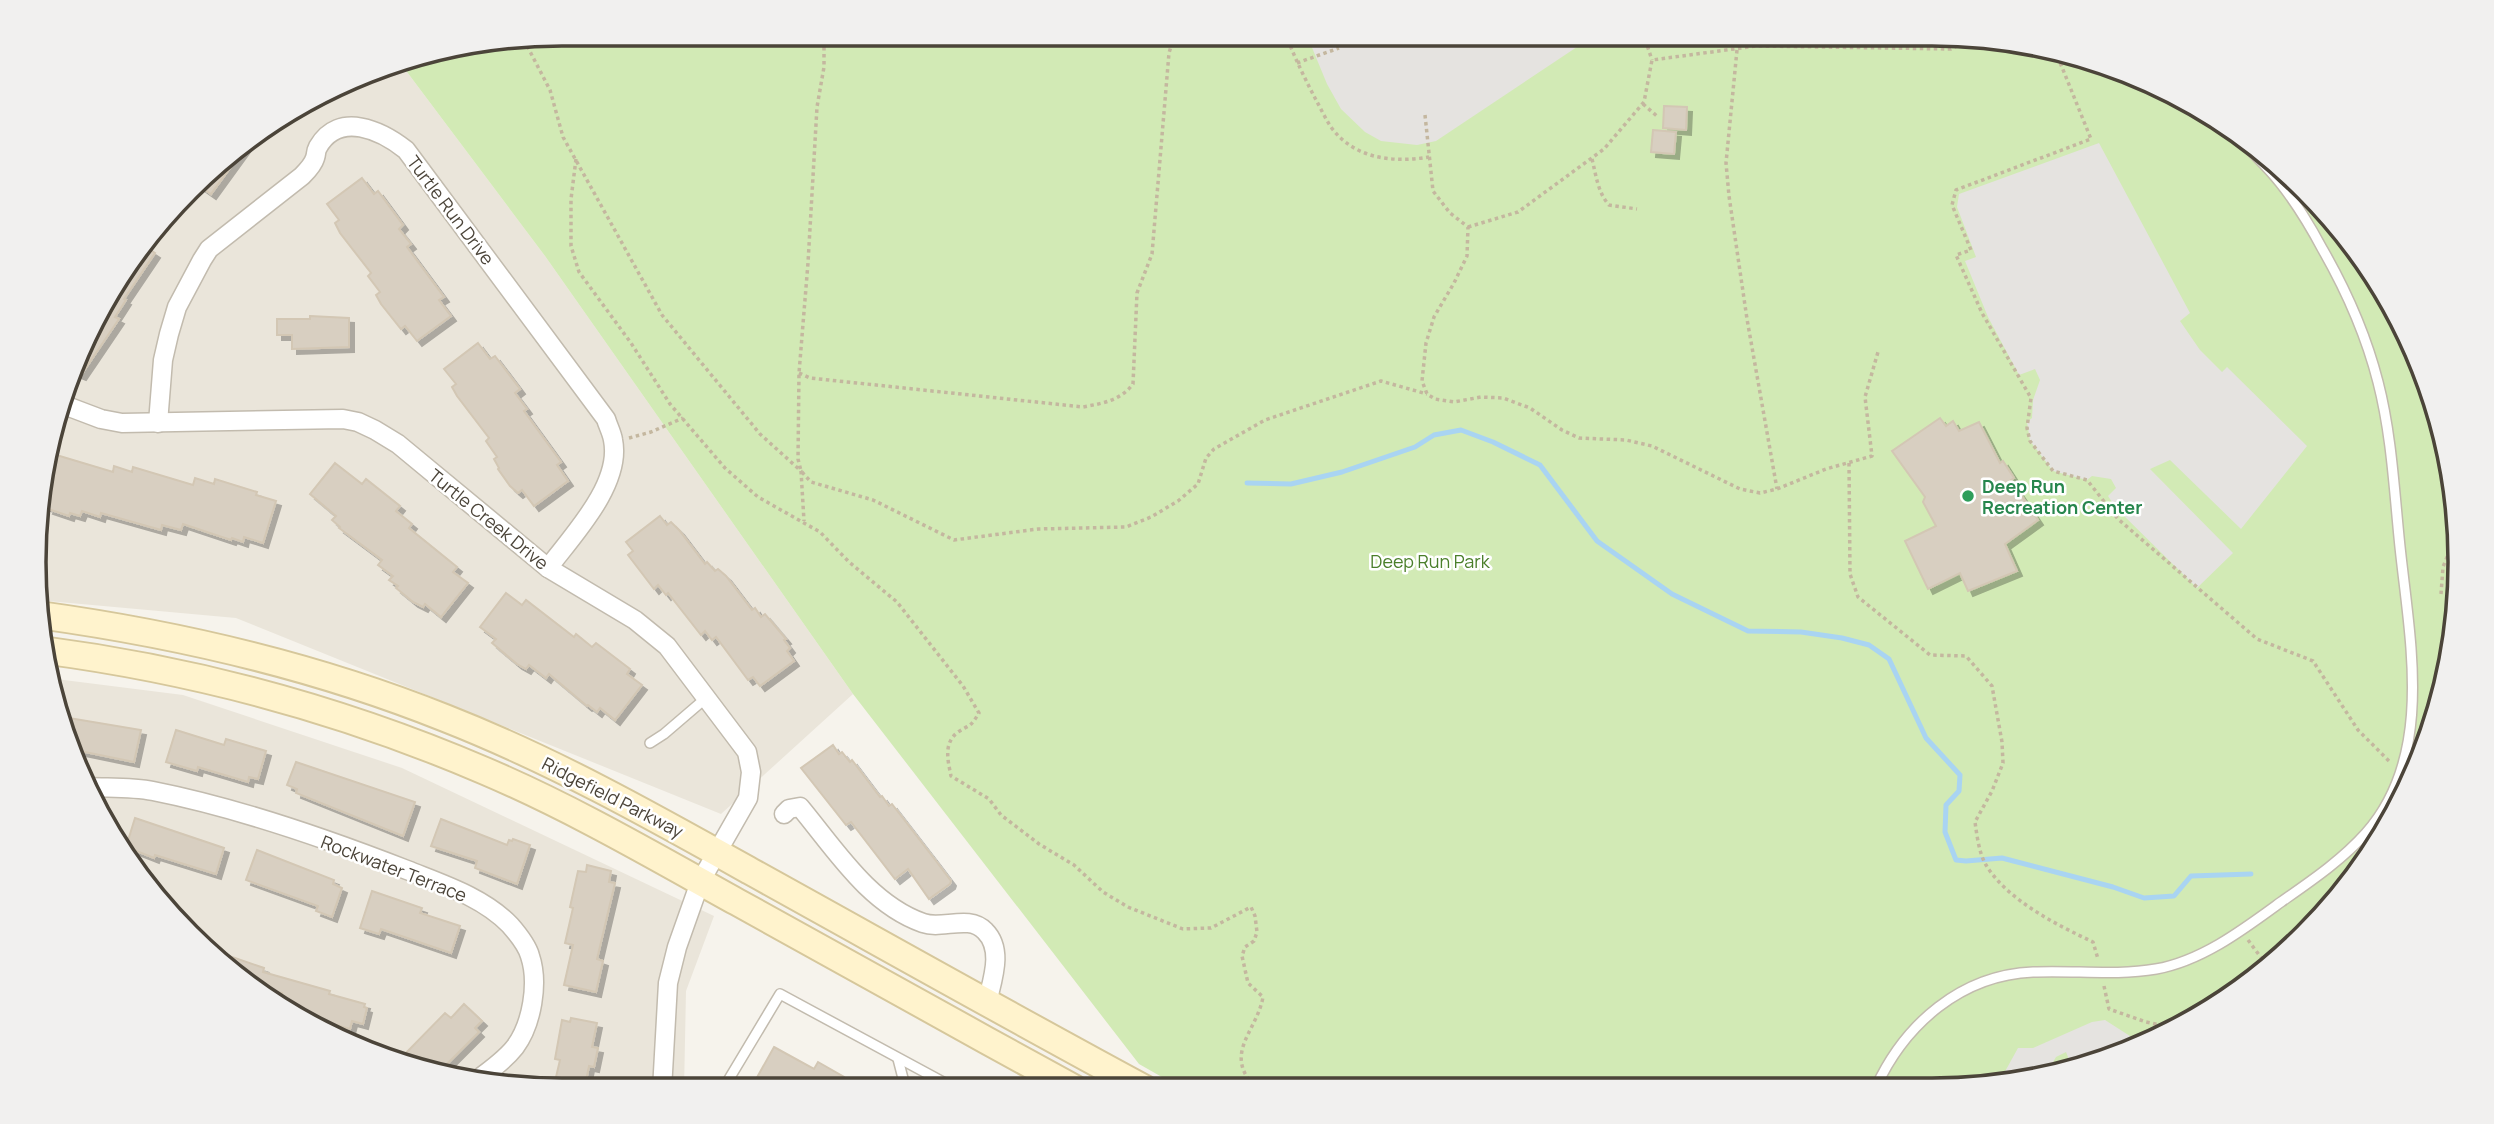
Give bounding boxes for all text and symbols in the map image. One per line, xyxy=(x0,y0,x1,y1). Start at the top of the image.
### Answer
street label: Turtle Run Drive xyxy=(402,150,500,270)
street label: Turtle Creek Drive xyxy=(424,463,554,575)
place label: Deep Run Recreation Center xyxy=(1982,474,2142,519)
marker: Deep Run Recreation Center xyxy=(1960,488,1976,504)
park label: Deep Run Park xyxy=(1370,549,1491,573)
street label: Ridgefield Parkway xyxy=(538,751,688,843)
street label: Rockwater Terrace xyxy=(318,829,470,907)

